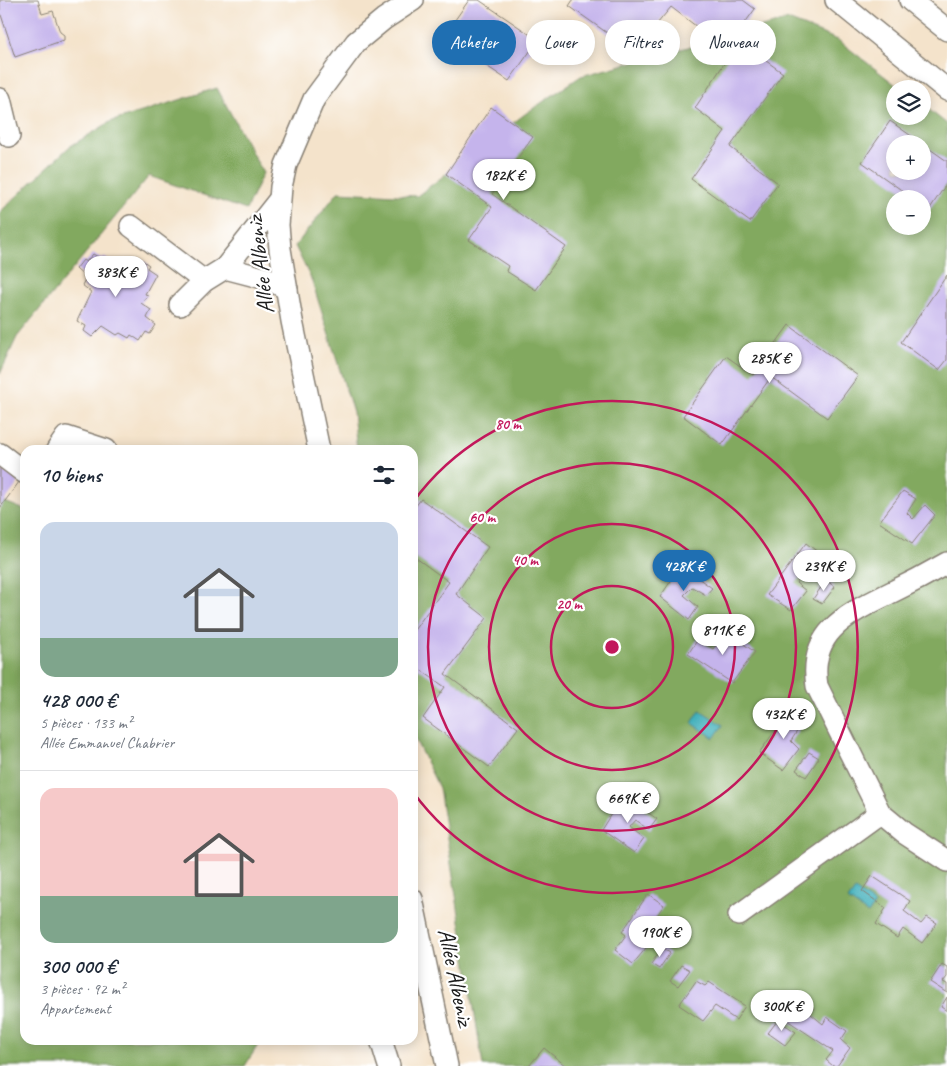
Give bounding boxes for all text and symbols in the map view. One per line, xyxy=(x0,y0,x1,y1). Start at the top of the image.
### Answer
chip: Acheter xyxy=(432,20,516,65)
chip: Louer xyxy=(526,20,595,65)
chip: Filtres xyxy=(605,20,680,65)
chip: Nouveau xyxy=(690,20,776,65)
map controls xyxy=(886,80,931,235)
button: layers xyxy=(886,80,931,125)
button: + xyxy=(886,135,931,180)
pin: 182K € xyxy=(463,158,545,201)
text: 182K € xyxy=(484,165,524,185)
button: − xyxy=(886,190,931,235)
street label: Allée Albeniz xyxy=(239,212,281,316)
pin: 383K € xyxy=(75,256,157,298)
text: 383K € xyxy=(96,262,136,282)
pin: 285K € xyxy=(729,342,811,384)
text: 285K € xyxy=(750,348,790,368)
text: 80 m xyxy=(495,415,522,434)
icon: filters xyxy=(370,461,398,489)
text: 10 biens xyxy=(40,462,101,488)
text: 60 m xyxy=(469,508,496,527)
pin: 428K € xyxy=(643,550,725,592)
pin: 239K € xyxy=(783,550,865,592)
text: 40 m xyxy=(512,551,539,570)
icon: home xyxy=(174,555,264,645)
text: 428K € xyxy=(664,556,704,576)
text: 239K € xyxy=(804,556,844,576)
text: 20 m xyxy=(556,595,583,614)
pin: 811K € xyxy=(682,614,764,656)
text: 811K € xyxy=(703,620,743,640)
centre of rings xyxy=(603,638,621,656)
text: 428 000 € xyxy=(40,687,116,713)
pin: 432K € xyxy=(743,698,825,740)
text: 432K € xyxy=(764,704,804,724)
text: 5 pièces · 133 m² xyxy=(40,713,132,733)
text: Allée Emmanuel Chabrier xyxy=(40,733,174,753)
pin: 669K € xyxy=(587,782,669,824)
text: 669K € xyxy=(607,788,649,808)
icon: home xyxy=(174,820,264,910)
pin: 190K € xyxy=(619,916,701,958)
text: 190K € xyxy=(640,922,680,942)
street label: Allée Albeniz xyxy=(431,926,481,1031)
text: 300 000 € xyxy=(40,953,116,979)
text: 3 pièces · 92 m² xyxy=(40,979,125,999)
pin: 300K € xyxy=(741,990,823,1032)
text: 300K € xyxy=(762,996,802,1016)
text: Appartement xyxy=(40,999,111,1019)

